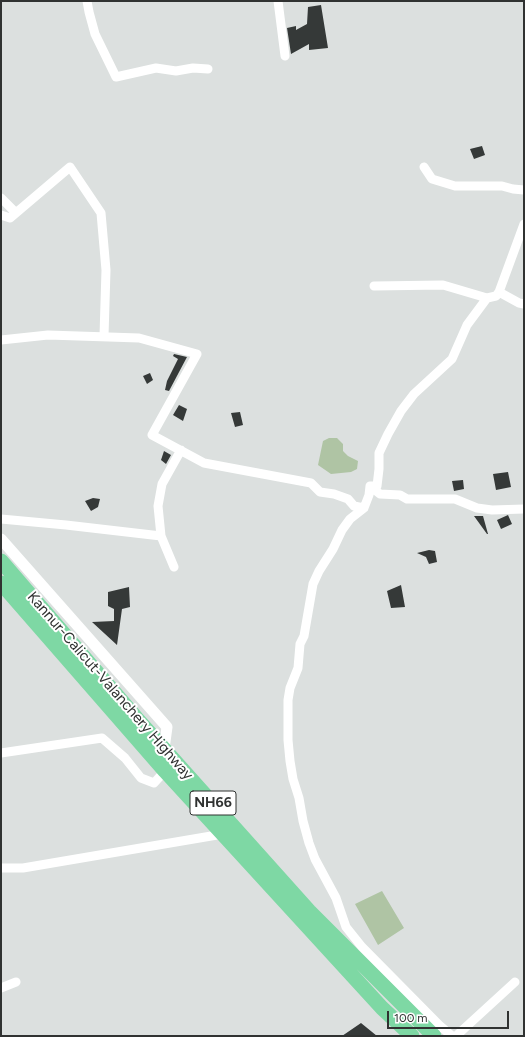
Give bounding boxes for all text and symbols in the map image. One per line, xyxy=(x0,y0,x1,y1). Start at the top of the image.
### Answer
street label: Kannur-Calicut-Valanchery Highway xyxy=(23,588,197,784)
road number: NH66 xyxy=(190,791,236,815)
scale bar xyxy=(389,1003,511,1029)
text: 100 m xyxy=(394,1011,428,1025)

